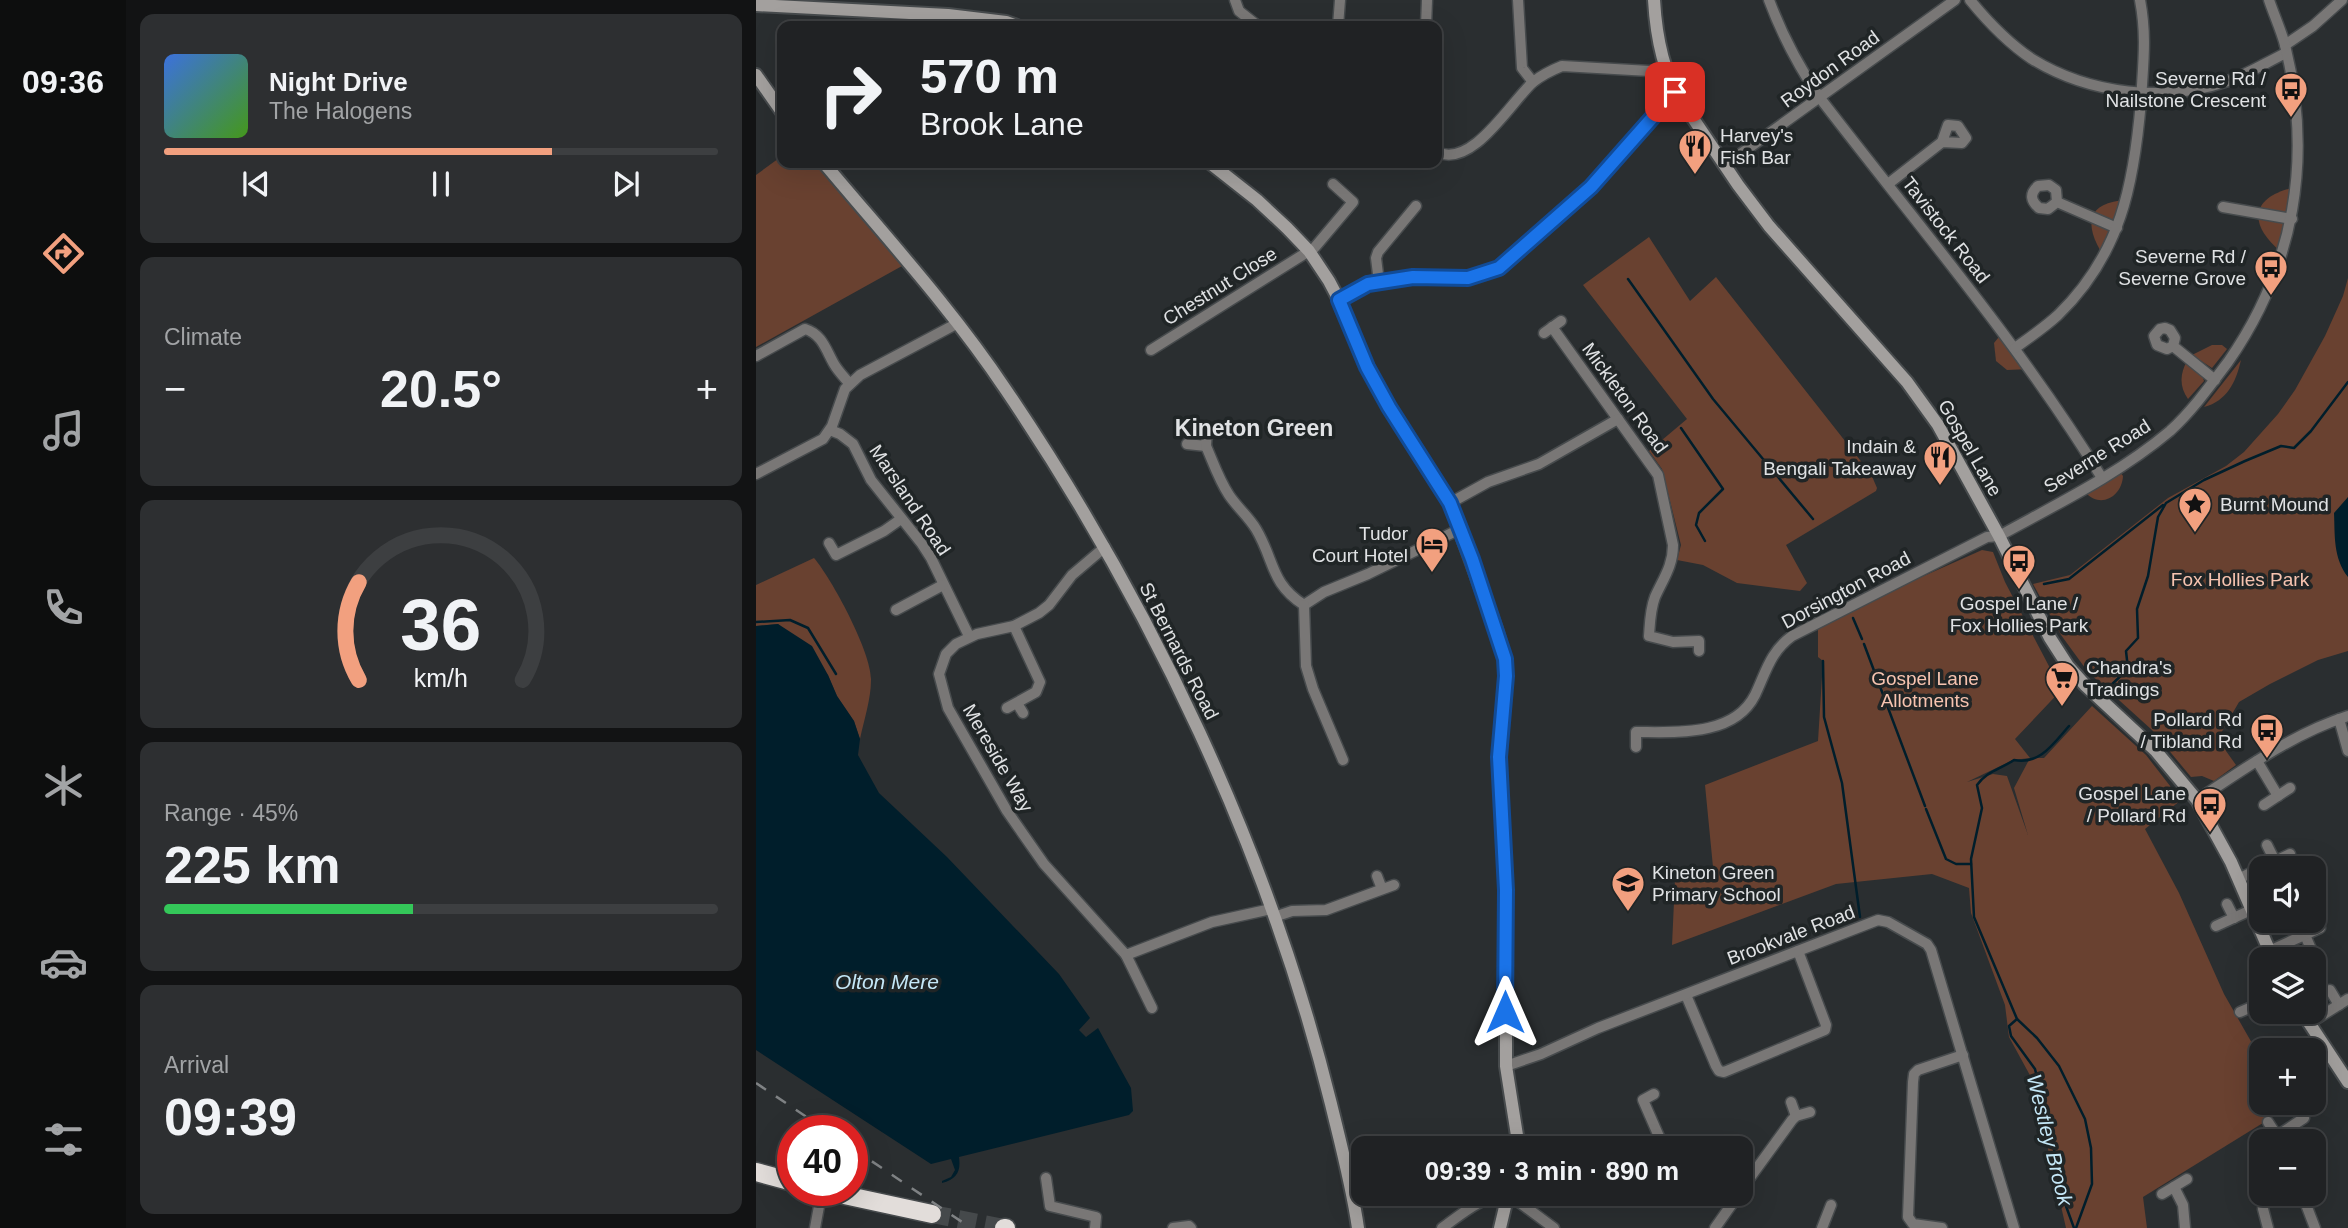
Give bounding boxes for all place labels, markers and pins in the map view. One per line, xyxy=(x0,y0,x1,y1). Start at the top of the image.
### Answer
pin xyxy=(1645,62,1705,122)
place label: Severne Rd / Nailstone Crescent xyxy=(2105,68,2267,111)
bus stop icon: Severne Rd / Nailstone Crescent xyxy=(2272,70,2310,119)
place label: Harvey's Fish Bar xyxy=(1720,125,1793,168)
restaurant icon: Harvey's Fish Bar xyxy=(1676,127,1714,176)
place label: Severne Rd / Severne Grove xyxy=(2118,246,2247,289)
bus stop icon: Severne Rd / Severne Grove xyxy=(2252,248,2290,297)
place label: Indain & Bengali Takeaway xyxy=(1763,436,1916,479)
restaurant icon: Indain & Bengali Takeaway xyxy=(1921,438,1959,487)
place icon: Burnt Mound xyxy=(2176,485,2214,534)
place label: Burnt Mound xyxy=(2220,494,2329,515)
place label: Tudor Court Hotel xyxy=(1312,523,1409,566)
hotel icon: Tudor Court Hotel xyxy=(1413,525,1451,574)
bus stop icon: Gospel Lane / Fox Hollies Park xyxy=(2000,542,2038,591)
place label: Gospel Lane / Fox Hollies Park xyxy=(1950,593,2089,636)
place label: Chandra's Tradings xyxy=(2086,657,2172,700)
supermarket icon: Chandra's Tradings xyxy=(2043,659,2081,708)
place label: Pollard Rd / Tibland Rd xyxy=(2141,709,2242,752)
bus stop icon: Pollard Rd / Tibland Rd xyxy=(2248,711,2286,760)
place label: Gospel Lane / Pollard Rd xyxy=(2078,783,2186,826)
bus stop icon: Gospel Lane / Pollard Rd xyxy=(2191,785,2229,834)
place label: Kineton Green Primary School xyxy=(1652,862,1781,905)
school or university icon: Kineton Green Primary School xyxy=(1609,864,1647,913)

